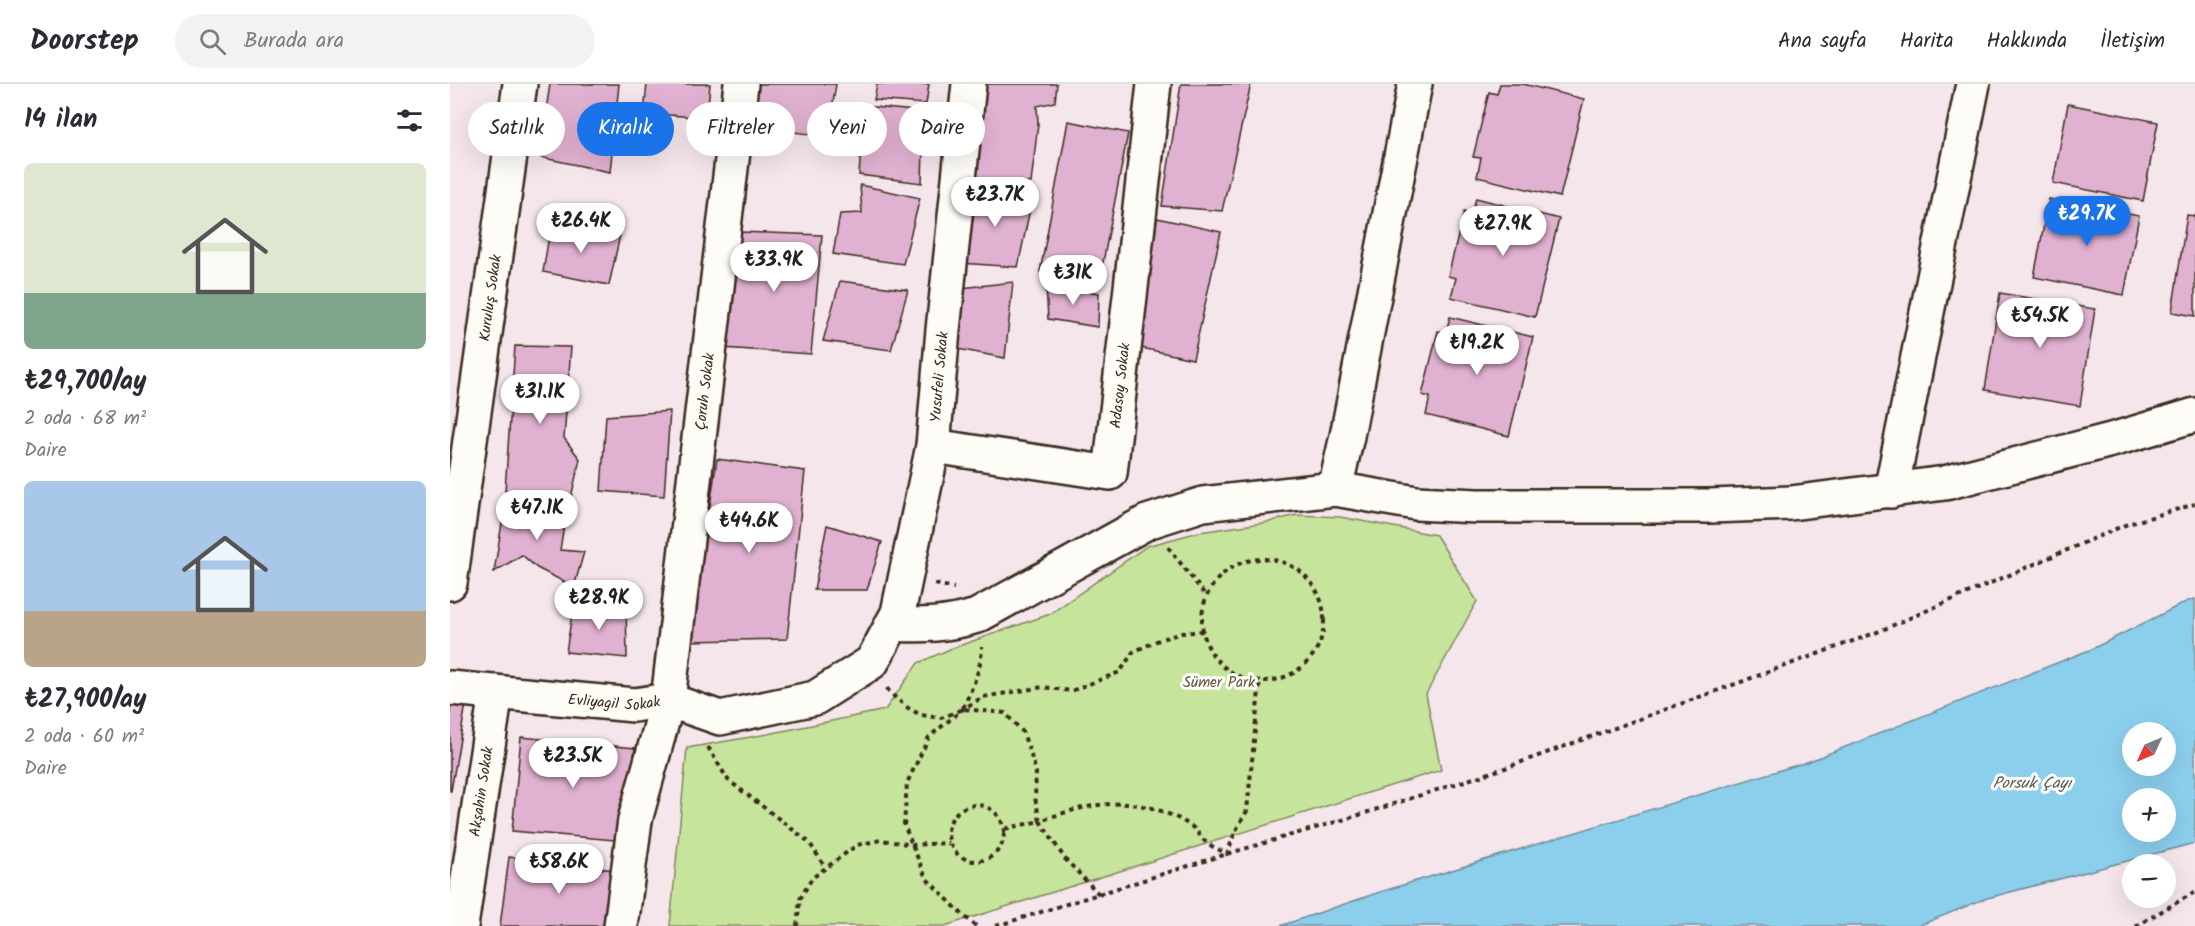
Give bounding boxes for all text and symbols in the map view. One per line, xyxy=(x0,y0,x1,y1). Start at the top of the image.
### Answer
search box xyxy=(175,14,595,68)
text: Doorstep xyxy=(30,19,139,64)
text: Burada ara xyxy=(244,24,344,59)
icon: search xyxy=(196,25,229,58)
text: Ana sayfa xyxy=(1778,25,1867,58)
text: Harita xyxy=(1900,25,1954,58)
text: Hakkında xyxy=(1987,25,2067,58)
text: İletişim xyxy=(2100,25,2165,58)
text: 14 ilan xyxy=(24,99,97,141)
chip: Satılık xyxy=(468,102,565,156)
chip: Kiralık xyxy=(577,102,674,156)
chip: Filtreler xyxy=(686,102,795,156)
chip: Yeni xyxy=(807,102,887,156)
chip: Daire xyxy=(899,102,985,156)
icon: filters xyxy=(393,104,426,137)
pin: ₺23.7K xyxy=(946,177,1044,228)
text: ₺23.7K xyxy=(965,180,1025,212)
pin: ₺29.7K xyxy=(2038,196,2136,247)
text: ₺29.7K xyxy=(2057,199,2117,231)
icon: home xyxy=(171,202,279,310)
pin: ₺26.4K xyxy=(532,203,630,254)
text: ₺26.4K xyxy=(550,206,612,238)
pin: ₺27.9K xyxy=(1454,206,1552,257)
text: ₺27.9K xyxy=(1473,209,1533,241)
pin: ₺33.9K xyxy=(725,242,823,293)
text: ₺33.9K xyxy=(744,245,804,277)
street label: Kuruluş Sokak xyxy=(473,252,509,343)
pin: ₺31K xyxy=(1037,255,1109,306)
text: ₺31K xyxy=(1053,258,1093,290)
pin: ₺54.5K xyxy=(1991,298,2089,349)
text: ₺54.5K xyxy=(2011,301,2069,333)
pin: ₺19.2K xyxy=(1428,325,1526,376)
text: ₺19.2K xyxy=(1449,328,1505,360)
street label: Yusufeli Sokak xyxy=(924,330,956,424)
street label: Adasoy Sokak xyxy=(1104,341,1138,430)
street label: Çoruh Sokak xyxy=(689,351,722,432)
text: ₺29,700/ay xyxy=(24,361,147,403)
pin: ₺31.1K xyxy=(491,374,589,425)
text: ₺31.1K xyxy=(515,377,565,409)
text: 2 oda · 68 m² xyxy=(24,403,146,435)
text: Daire xyxy=(24,435,67,467)
pin: ₺47.1K xyxy=(488,490,586,541)
text: ₺47.1K xyxy=(510,493,564,525)
pin: ₺44.6K xyxy=(700,503,798,554)
text: ₺44.6K xyxy=(719,506,779,538)
icon: home xyxy=(171,520,279,628)
pin: ₺28.9K xyxy=(550,580,648,631)
text: ₺28.9K xyxy=(568,583,630,615)
park label: Sümer Park xyxy=(1183,671,1256,695)
text: ₺27,900/ay xyxy=(24,679,147,721)
street label: Evliyagil Sokak xyxy=(567,688,663,718)
text: 2 oda · 60 m² xyxy=(24,721,144,753)
north arrow xyxy=(2122,722,2176,776)
map controls xyxy=(2122,722,2176,908)
pin: ₺23.5K xyxy=(524,738,622,789)
text: ₺23.5K xyxy=(543,741,603,773)
street label: Akşahin Sokak xyxy=(463,744,501,838)
text: Daire xyxy=(24,753,67,785)
water label: Porsuk Çayı xyxy=(1993,771,2073,796)
button: + xyxy=(2122,788,2176,842)
pin: ₺58.6K xyxy=(510,844,608,895)
text: ₺58.6K xyxy=(529,847,589,879)
button: − xyxy=(2122,854,2176,908)

